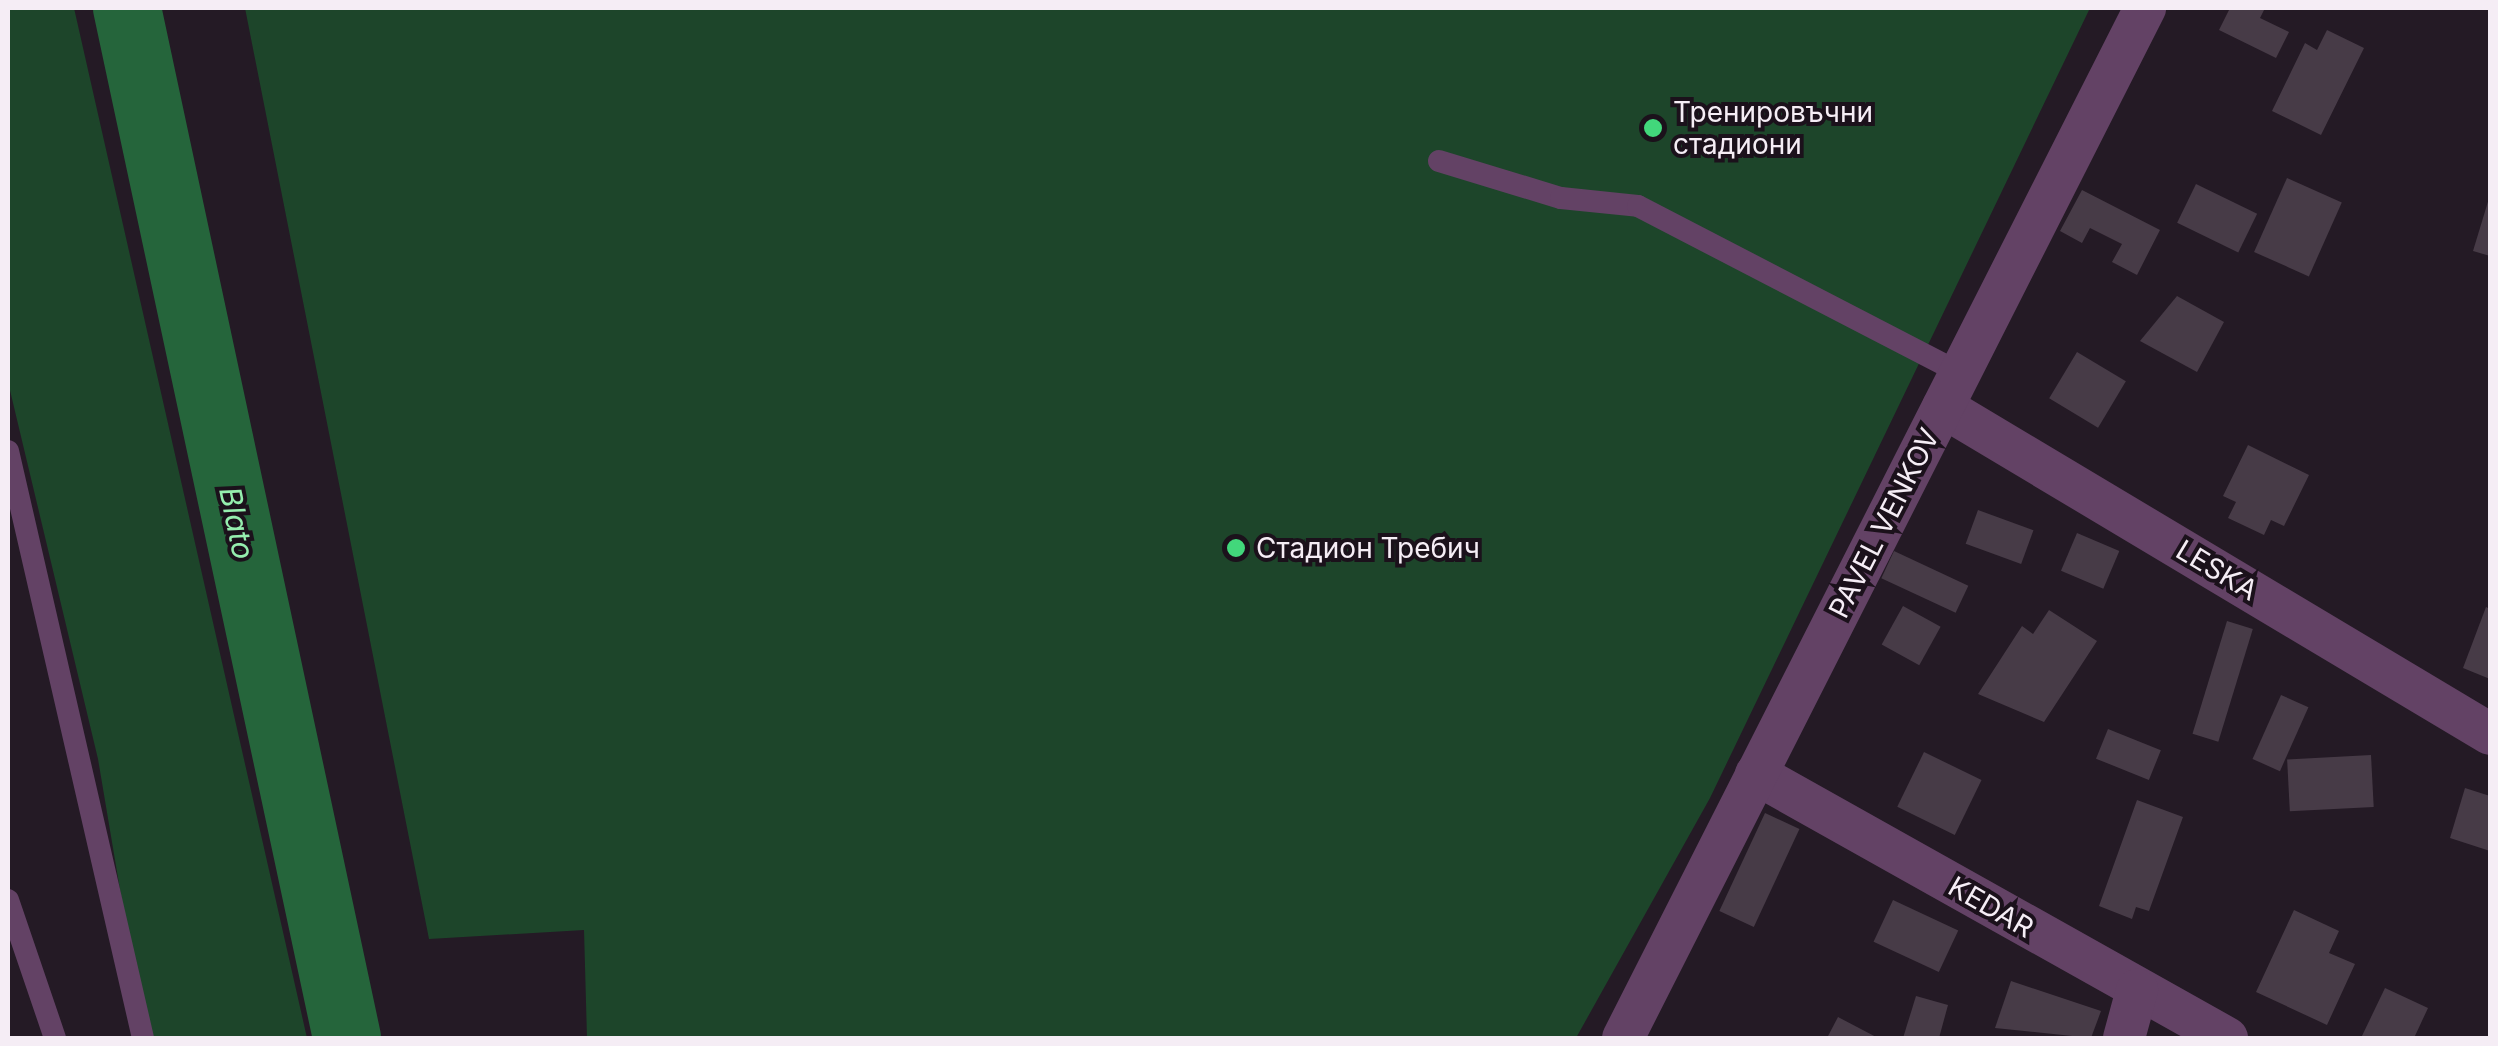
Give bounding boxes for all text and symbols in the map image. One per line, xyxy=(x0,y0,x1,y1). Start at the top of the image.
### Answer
place label: Тренировъчни стадиони xyxy=(1673,95,1873,161)
marker: Тренировъчни стадиони xyxy=(1642,117,1664,139)
street label: PAVEL VENKOV xyxy=(1822,423,1946,623)
water label: Blato xyxy=(212,484,262,562)
place label: Стадион Требич xyxy=(1256,531,1480,565)
street label: LESKA xyxy=(2170,533,2264,607)
marker: Стадион Требич xyxy=(1225,537,1247,559)
street label: KEDAR xyxy=(1943,869,2039,945)

